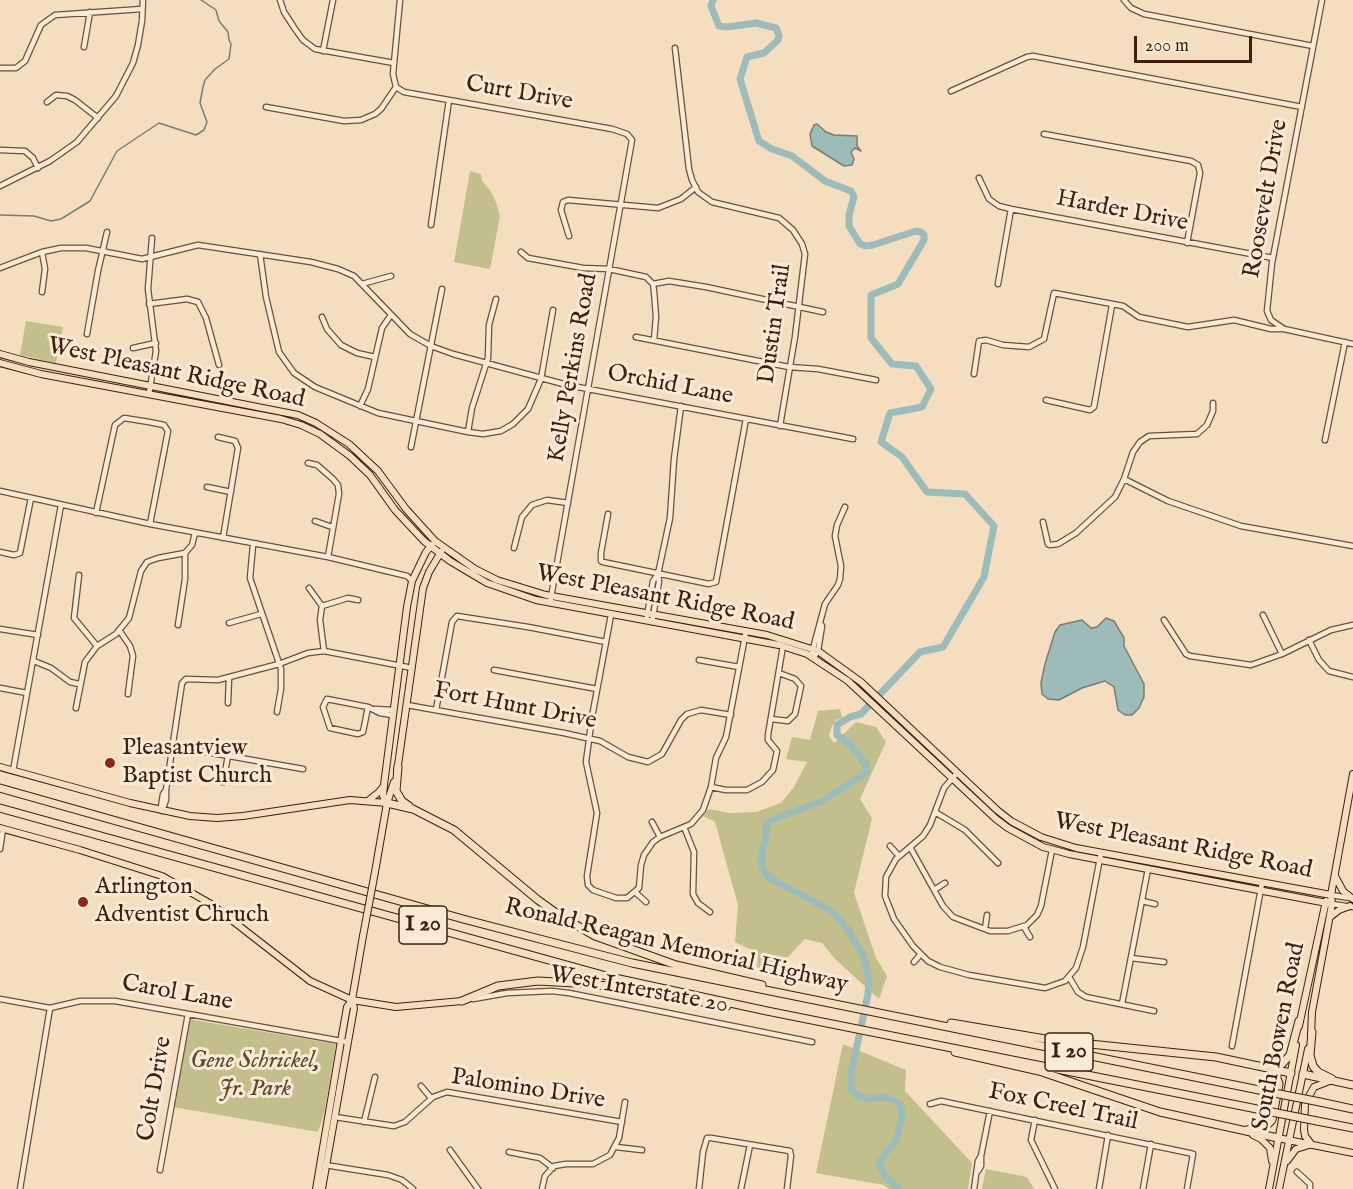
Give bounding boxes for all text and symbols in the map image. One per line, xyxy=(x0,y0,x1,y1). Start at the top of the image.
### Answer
scale bar xyxy=(1137,24,1256,62)
text: 200 m xyxy=(1145,35,1189,58)
street label: Curt Drive xyxy=(463,70,575,118)
street label: Roosevelt Drive xyxy=(1239,117,1295,281)
street label: Harder Drive xyxy=(1054,185,1190,239)
street label: Dustin Trail xyxy=(753,262,799,386)
street label: Kelly Perkins Road xyxy=(543,271,605,465)
street label: West Pleasant Ridge Road xyxy=(45,333,307,415)
street label: Orchid Lane xyxy=(605,360,735,412)
street label: West Pleasant Ridge Road xyxy=(534,560,796,638)
street label: Fort Hunt Drive xyxy=(431,677,599,737)
place label: Pleasantview Baptist Church xyxy=(122,735,272,791)
marker: Pleasantview Baptist Church xyxy=(103,756,117,770)
street label: West Pleasant Ridge Road xyxy=(1052,808,1314,886)
place label: Arlington Adventist Chruch xyxy=(95,874,269,930)
street label: Ronald Reagan Memorial Highway xyxy=(501,893,851,1001)
marker: Arlington Adventist Chruch xyxy=(76,895,90,909)
road number: I 20 xyxy=(399,906,447,944)
street label: South Bowen Road xyxy=(1248,940,1312,1134)
street label: West Interstate 20 xyxy=(548,961,730,1021)
street label: Carol Lane xyxy=(119,970,235,1018)
road number: I 20 xyxy=(1045,1033,1093,1071)
street label: Colt Drive xyxy=(133,1034,179,1144)
park label: Gene Schrickel, Jr. Park xyxy=(190,1048,320,1104)
street label: Palomino Drive xyxy=(449,1064,607,1116)
street label: Fox Creel Trail xyxy=(986,1078,1140,1138)

